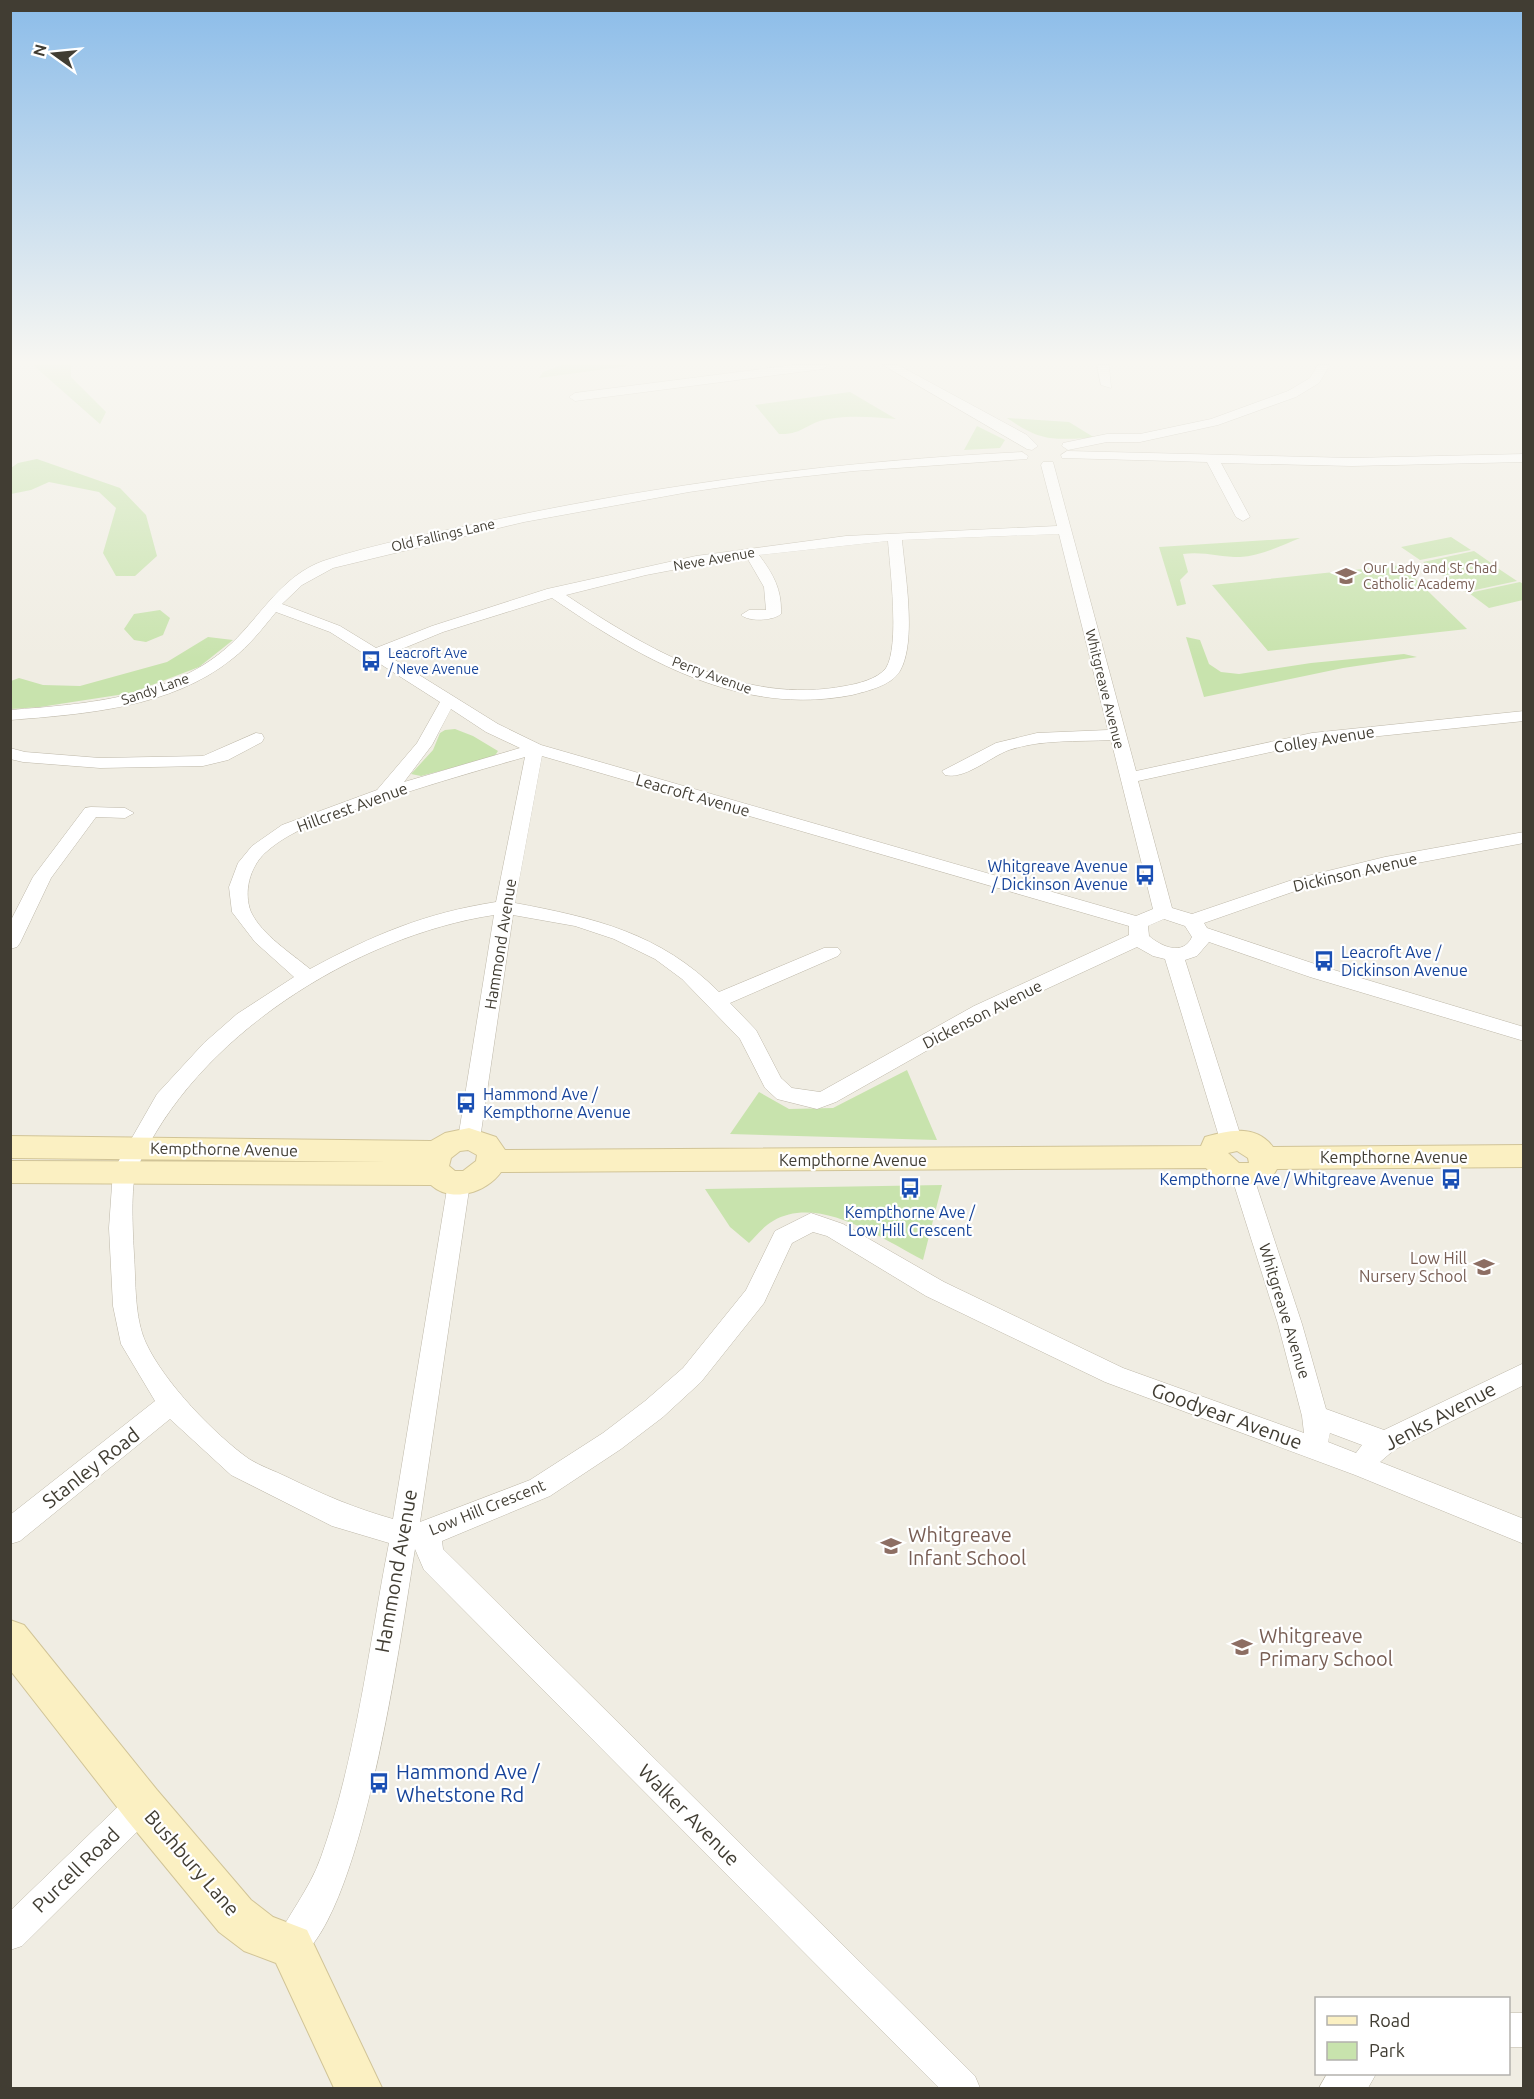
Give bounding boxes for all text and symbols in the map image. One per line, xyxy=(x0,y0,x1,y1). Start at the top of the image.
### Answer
north arrow xyxy=(24,24,84,84)
text: N xyxy=(29,42,50,58)
street label: Old Fallings Lane xyxy=(390,515,496,555)
street label: Neve Avenue xyxy=(672,544,756,574)
place label: Our Lady and St Chad Catholic Academy xyxy=(1363,560,1497,592)
school or university icon: Our Lady and St Chad Catholic Academy xyxy=(1334,564,1358,588)
street label: Whitgreave Avenue xyxy=(1082,627,1128,751)
place label: Leacroft Ave / Neve Avenue xyxy=(387,645,479,677)
bus stop icon: Leacroft Ave / Neve Avenue xyxy=(359,649,383,673)
street label: Perry Avenue xyxy=(670,653,754,697)
street label: Sandy Lane xyxy=(119,670,191,708)
street label: Colley Avenue xyxy=(1272,722,1376,756)
street label: Leacroft Avenue xyxy=(634,770,752,820)
street label: Hillcrest Avenue xyxy=(294,779,410,835)
street label: Dickinson Avenue xyxy=(1291,849,1419,895)
place label: Whitgreave Avenue / Dickinson Avenue xyxy=(987,857,1128,893)
bus stop icon: Whitgreave Avenue / Dickinson Avenue xyxy=(1133,863,1157,887)
street label: Hammond Avenue xyxy=(481,877,519,1011)
place label: Leacroft Ave / Dickinson Avenue xyxy=(1341,943,1468,979)
bus stop icon: Leacroft Ave / Dickinson Avenue xyxy=(1312,949,1336,973)
street label: Dickenson Avenue xyxy=(919,976,1045,1052)
place label: Hammond Ave / Kempthorne Avenue xyxy=(483,1085,631,1121)
bus stop icon: Hammond Ave / Kempthorne Avenue xyxy=(454,1091,478,1115)
street label: Kempthorne Avenue xyxy=(150,1139,298,1159)
street label: Kempthorne Avenue xyxy=(1320,1148,1468,1166)
street label: Kempthorne Avenue xyxy=(779,1151,927,1169)
bus stop icon: Kempthorne Ave / Whitgreave Avenue xyxy=(1439,1167,1463,1191)
place label: Kempthorne Ave / Whitgreave Avenue xyxy=(1159,1170,1434,1188)
bus stop icon: Kempthorne Ave / Low Hill Crescent xyxy=(898,1176,922,1200)
place label: Kempthorne Ave / Low Hill Crescent xyxy=(845,1203,976,1239)
street label: Whitgreave Avenue xyxy=(1256,1241,1314,1381)
place label: Low Hill Nursery School xyxy=(1359,1249,1467,1285)
school or university icon: Low Hill Nursery School xyxy=(1472,1255,1496,1279)
street label: Jenks Avenue xyxy=(1380,1377,1499,1455)
street label: Goodyear Avenue xyxy=(1149,1378,1306,1453)
street label: Stanley Road xyxy=(38,1423,144,1513)
street label: Low Hill Crescent xyxy=(426,1475,548,1539)
street label: Hammond Avenue xyxy=(370,1487,421,1654)
place label: Whitgreave Infant School xyxy=(908,1523,1026,1569)
school or university icon: Whitgreave Infant School xyxy=(879,1534,903,1558)
place label: Whitgreave Primary School xyxy=(1259,1624,1393,1670)
school or university icon: Whitgreave Primary School xyxy=(1230,1635,1254,1659)
street label: Walker Avenue xyxy=(634,1759,745,1870)
place label: Hammond Ave / Whetstone Rd xyxy=(396,1760,540,1806)
bus stop icon: Hammond Ave / Whetstone Rd xyxy=(367,1771,391,1795)
street label: Bushbury Lane xyxy=(140,1805,245,1920)
street label: Purcell Road xyxy=(27,1822,124,1917)
legend xyxy=(1315,1997,1510,2075)
text: Road xyxy=(1369,2010,1411,2030)
text: Park xyxy=(1369,2040,1405,2060)

